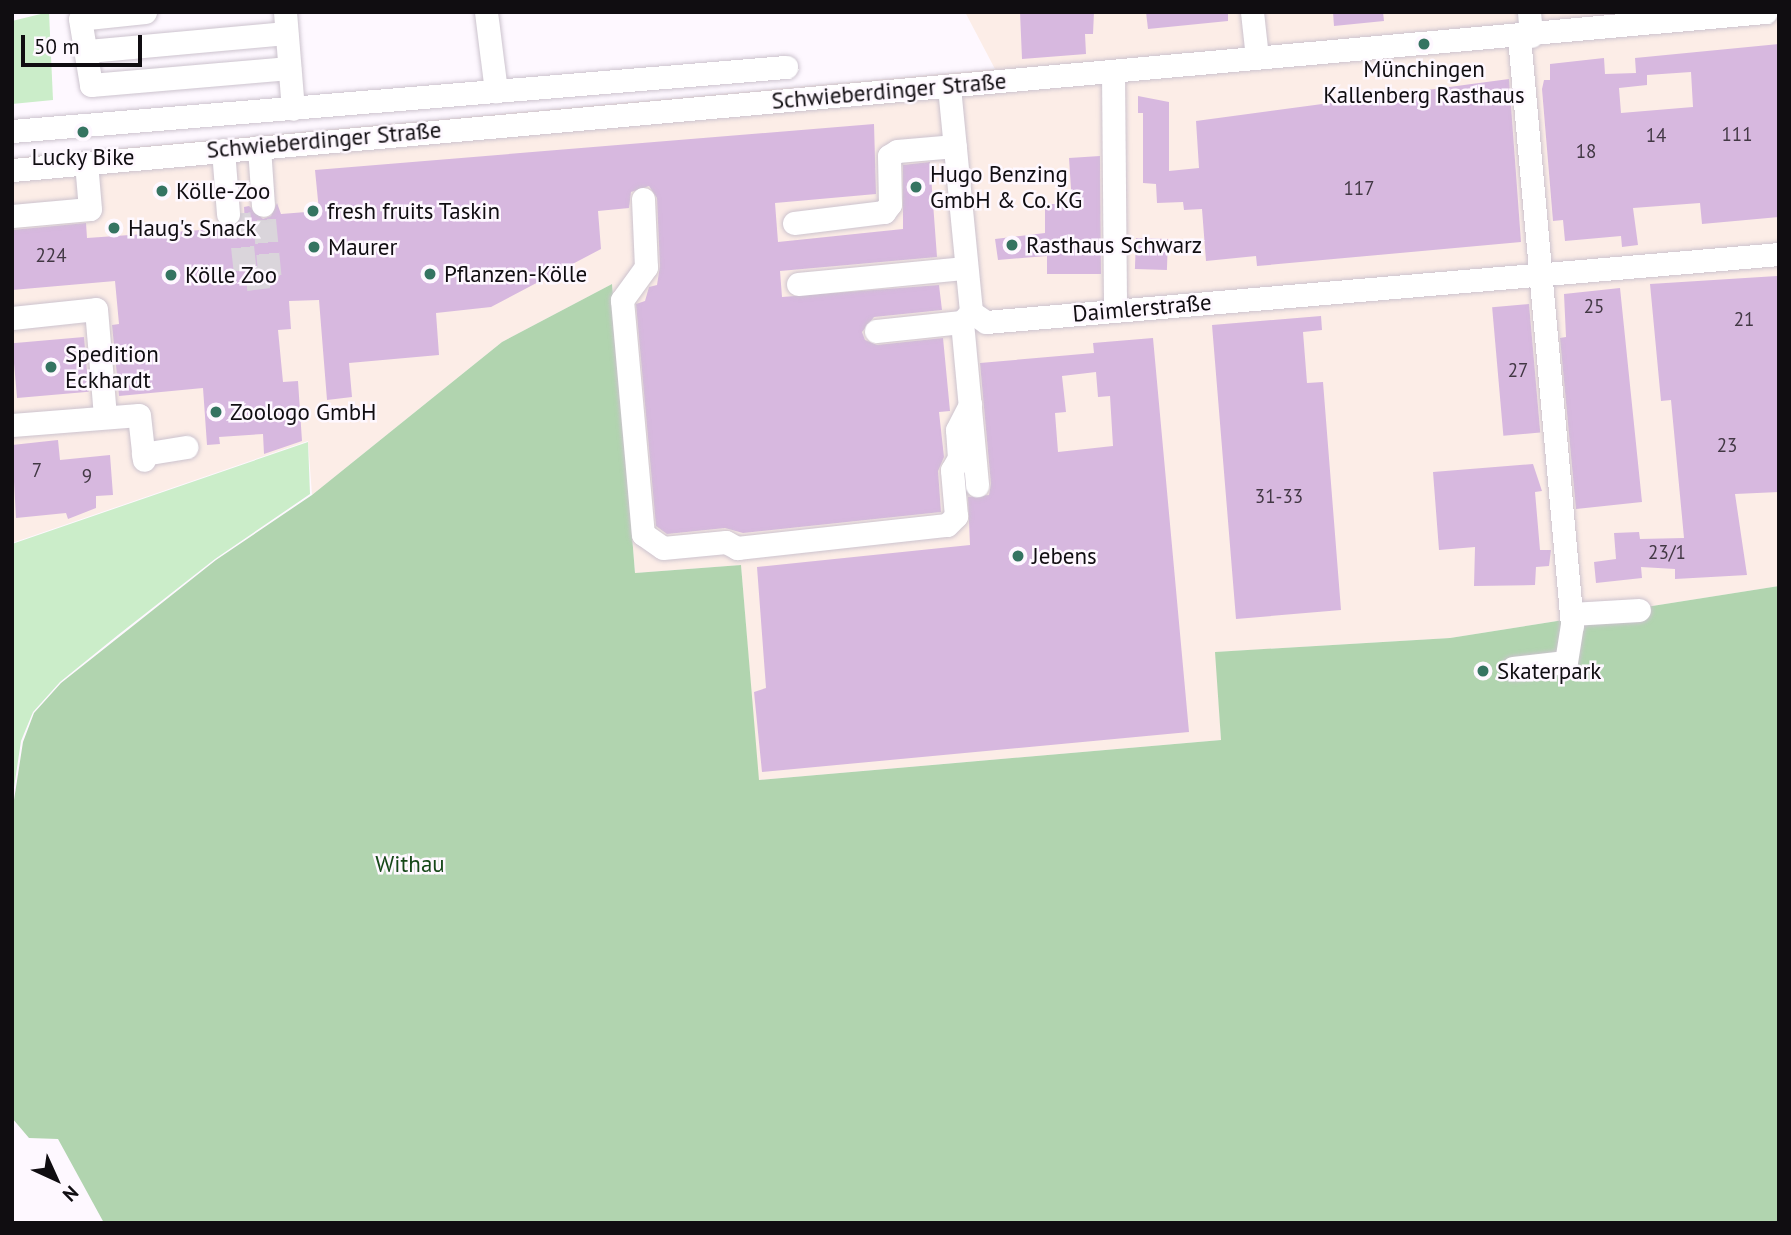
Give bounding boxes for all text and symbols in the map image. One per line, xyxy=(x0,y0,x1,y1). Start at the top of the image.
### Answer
scale bar xyxy=(24,21,145,65)
text: 50 m xyxy=(34,33,80,60)
marker: Münchingen Kallenberg Rasthaus xyxy=(1416,36,1432,52)
place label: Münchingen Kallenberg Rasthaus xyxy=(1323,55,1525,109)
street label: Schwieberdinger Straße xyxy=(770,67,1008,115)
street label: Schwieberdinger Straße xyxy=(205,116,443,164)
marker: Lucky Bike xyxy=(75,124,91,140)
house number: 111 xyxy=(1721,124,1753,146)
house number: 14 xyxy=(1646,125,1666,147)
house number: 18 xyxy=(1576,141,1596,163)
place label: Lucky Bike xyxy=(31,143,135,171)
place label: Hugo Benzing GmbH & Co. KG xyxy=(930,160,1084,214)
place label: Kölle-Zoo xyxy=(176,177,270,205)
house number: 117 xyxy=(1343,178,1375,200)
marker: Hugo Benzing GmbH & Co. KG xyxy=(908,179,924,195)
marker: Kölle-Zoo xyxy=(154,183,170,199)
place label: fresh fruits Taskin xyxy=(327,197,501,225)
marker: fresh fruits Taskin xyxy=(305,203,321,219)
place label: Haug's Snack xyxy=(128,214,257,242)
marker: Haug's Snack xyxy=(106,220,122,236)
place label: Rasthaus Schwarz xyxy=(1026,231,1202,259)
place label: Maurer xyxy=(328,233,397,261)
marker: Rasthaus Schwarz xyxy=(1004,237,1020,253)
marker: Maurer xyxy=(306,239,322,255)
house number: 224 xyxy=(35,245,67,267)
place label: Pflanzen-Kölle xyxy=(444,260,587,288)
place label: Kölle Zoo xyxy=(185,261,278,289)
marker: Pflanzen-Kölle xyxy=(422,266,438,282)
marker: Kölle Zoo xyxy=(163,267,179,283)
street label: Daimlerstraße xyxy=(1071,288,1213,328)
house number: 25 xyxy=(1584,296,1604,318)
house number: 21 xyxy=(1734,309,1754,331)
place label: Spedition Eckhardt xyxy=(65,340,159,394)
marker: Spedition Eckhardt xyxy=(43,359,59,375)
house number: 27 xyxy=(1508,360,1528,382)
place label: Zoologo GmbH xyxy=(230,398,377,426)
marker: Zoologo GmbH xyxy=(208,404,224,420)
house number: 23 xyxy=(1717,435,1737,457)
house number: 7 xyxy=(32,460,42,482)
house number: 9 xyxy=(82,466,92,488)
house number: 31-33 xyxy=(1255,486,1303,508)
place label: Jebens xyxy=(1032,542,1097,570)
house number: 23/1 xyxy=(1648,542,1686,564)
marker: Jebens xyxy=(1010,548,1026,564)
place label: Skaterpark xyxy=(1497,657,1601,685)
marker: Skaterpark xyxy=(1475,663,1491,679)
park label: Withau xyxy=(375,850,445,878)
north arrow xyxy=(21,1144,91,1214)
text: N xyxy=(58,1181,84,1207)

